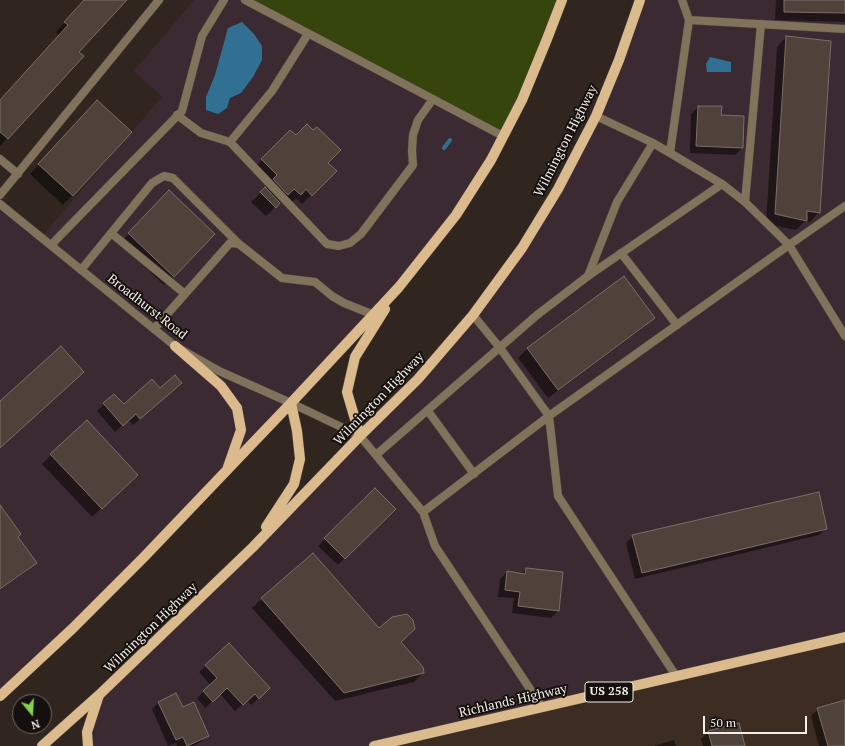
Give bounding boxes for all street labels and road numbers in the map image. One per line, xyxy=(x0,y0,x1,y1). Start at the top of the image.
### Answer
street label: Wilmington Highway xyxy=(531,83,601,199)
street label: Broadhurst Road xyxy=(104,271,190,343)
street label: Wilmington Highway xyxy=(331,349,427,449)
street label: Wilmington Highway xyxy=(101,580,201,676)
street label: Richlands Highway xyxy=(457,681,569,721)
road number: US 258 xyxy=(585,682,633,702)

